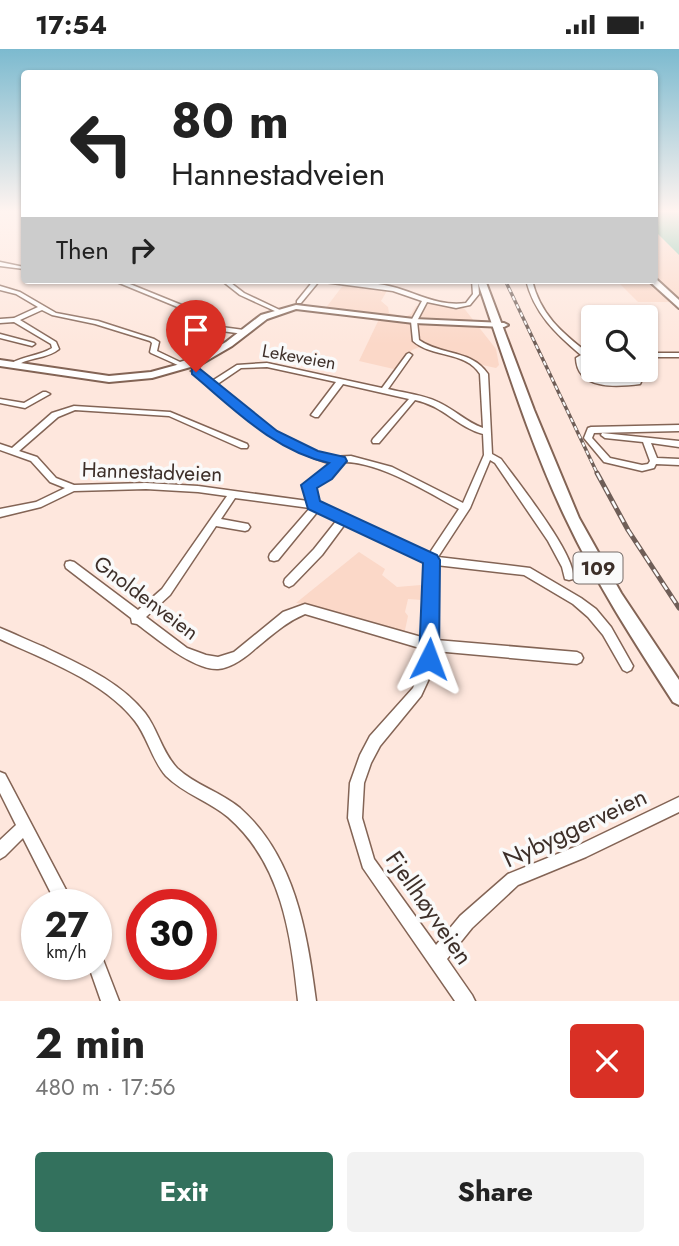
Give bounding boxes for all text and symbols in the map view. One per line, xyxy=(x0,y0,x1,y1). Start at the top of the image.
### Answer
text: 17:54 xyxy=(35,6,107,44)
text: 80 m xyxy=(171,86,289,156)
icon: left xyxy=(56,98,147,189)
text: Hannestadveien xyxy=(171,151,385,197)
text: Then xyxy=(56,231,109,269)
icon: right xyxy=(123,231,161,269)
pin xyxy=(166,300,226,372)
map controls xyxy=(581,305,658,382)
button: search xyxy=(581,305,658,382)
icon: arrive xyxy=(177,311,215,349)
street label: Lekeveien xyxy=(260,338,338,376)
street label: Hannestadveien xyxy=(81,455,223,489)
street label: Gnoldenveien xyxy=(87,549,205,647)
road number: 109 xyxy=(574,553,622,583)
position arrow xyxy=(392,622,466,696)
street label: Nybyggerveien xyxy=(497,779,652,876)
street label: Fjellhøyveien xyxy=(377,844,482,972)
speed limit sign: 30 xyxy=(126,889,217,980)
text: 27 xyxy=(44,900,89,950)
text: km/h xyxy=(46,939,87,965)
text: 2 min xyxy=(35,1013,145,1074)
button: close xyxy=(570,1024,644,1098)
text: 480 m · 17:56 xyxy=(35,1070,176,1104)
button: Exit xyxy=(35,1152,333,1232)
button: Share xyxy=(347,1152,644,1232)

